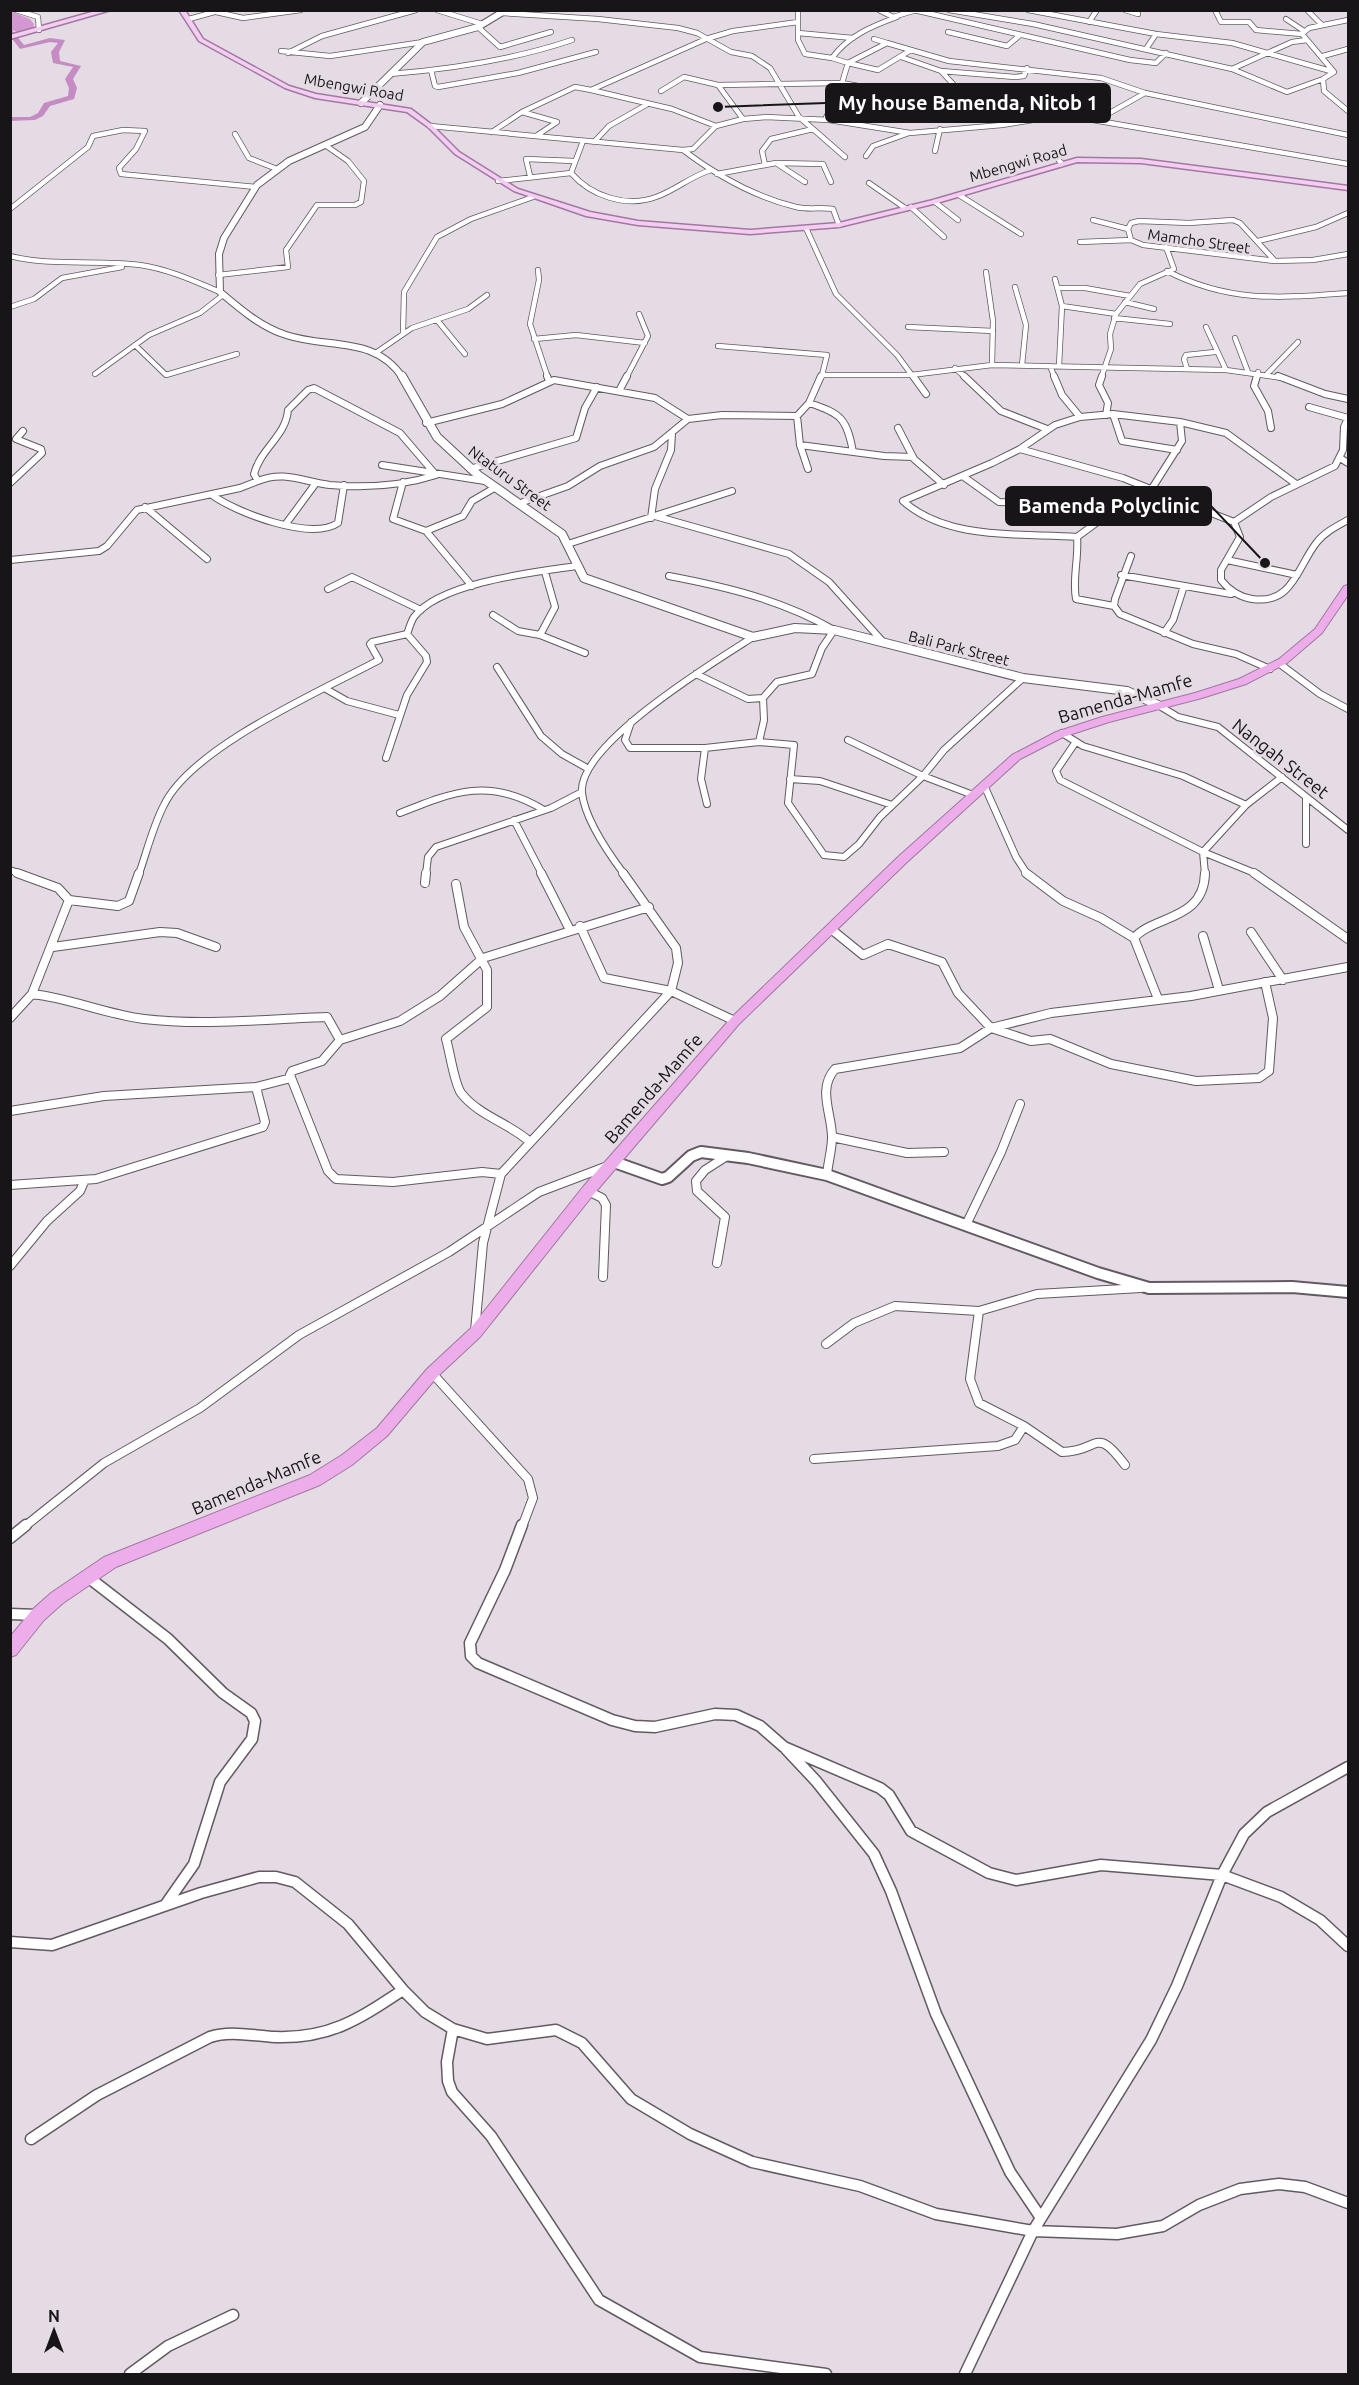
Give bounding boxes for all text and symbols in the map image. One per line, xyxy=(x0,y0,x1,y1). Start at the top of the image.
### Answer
street label: Mbengwi Road xyxy=(303,70,405,104)
callout: My house Bamenda, Nitob 1 xyxy=(826,84,1110,122)
text: My house Bamenda, Nitob 1 xyxy=(838,91,1098,114)
street label: Mbengwi Road xyxy=(967,141,1069,185)
street label: Mamcho Street xyxy=(1147,225,1251,257)
street label: Ntaturu Street xyxy=(465,442,555,514)
callout: Bamenda Polyclinic xyxy=(1006,487,1211,525)
text: Bamenda Polyclinic xyxy=(1018,494,1200,517)
street label: Bali Park Street xyxy=(907,627,1011,669)
street label: Bamenda-Mamfe xyxy=(1056,669,1194,727)
street label: Nangah Street xyxy=(1229,714,1333,802)
street label: Bamenda-Mamfe xyxy=(600,1029,706,1147)
street label: Bamenda-Mamfe xyxy=(188,1446,324,1518)
north arrow xyxy=(24,2301,84,2361)
text: N xyxy=(48,2307,60,2325)

